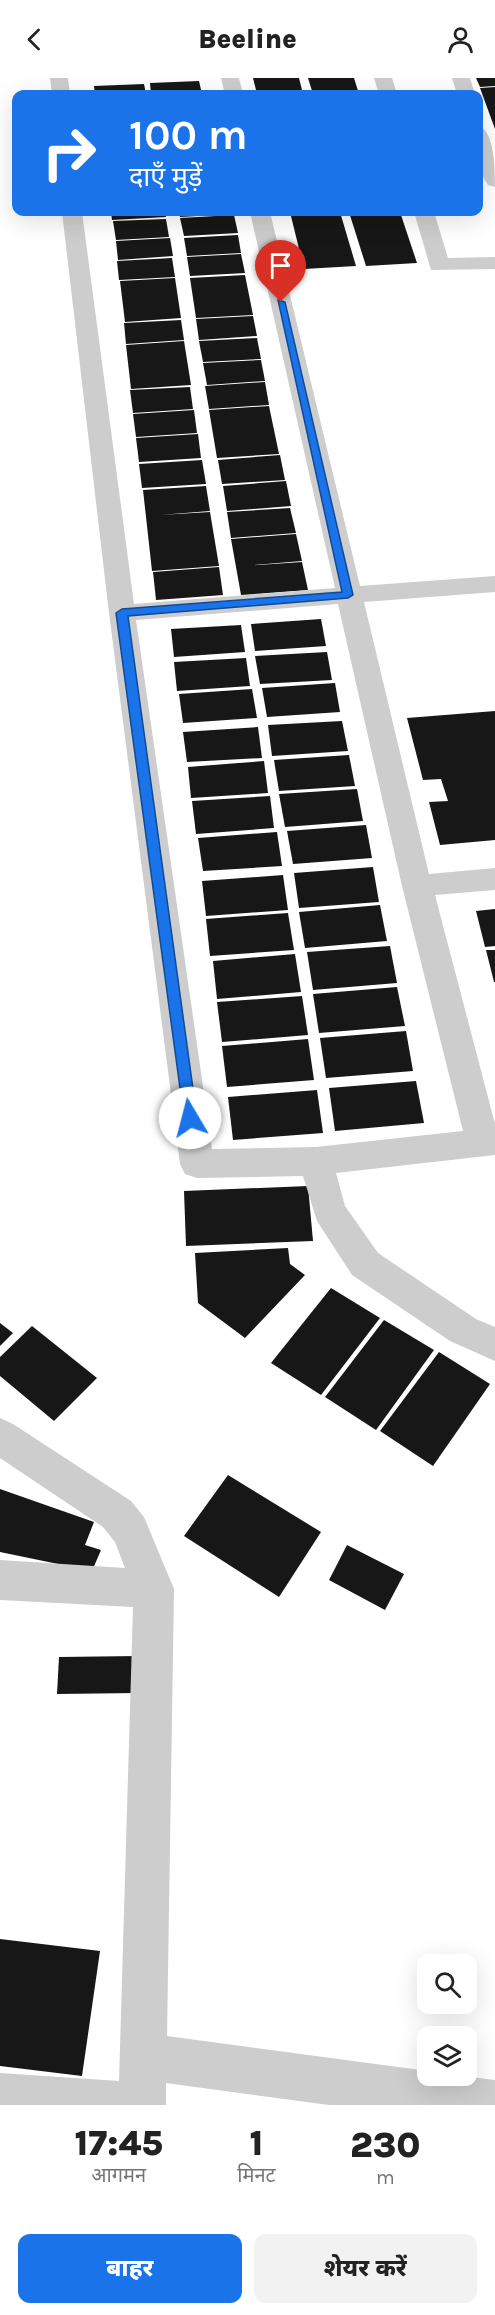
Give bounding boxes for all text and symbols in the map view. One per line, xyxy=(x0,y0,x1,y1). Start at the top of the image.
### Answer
icon: back xyxy=(18,23,51,56)
text: Beeline xyxy=(198,23,297,55)
icon: person xyxy=(444,23,477,56)
text: 100 m xyxy=(129,110,248,160)
icon: right xyxy=(30,114,108,192)
text: दाएँ मुड़ें xyxy=(129,161,202,193)
pin xyxy=(255,240,306,302)
icon: arrive xyxy=(264,249,297,282)
position arrow xyxy=(158,1086,222,1150)
map controls xyxy=(417,1954,477,2086)
button: search xyxy=(417,1954,477,2014)
button: layers xyxy=(417,2026,477,2086)
text: 17:45 xyxy=(74,2122,163,2164)
text: 1 xyxy=(250,2122,263,2164)
text: 230 xyxy=(350,2124,421,2166)
text: आगमन xyxy=(91,2164,146,2187)
text: मिनट xyxy=(237,2164,276,2187)
text: m xyxy=(376,2166,395,2189)
button: बाहर xyxy=(18,2234,242,2303)
button: शेयर करें xyxy=(254,2234,477,2303)

